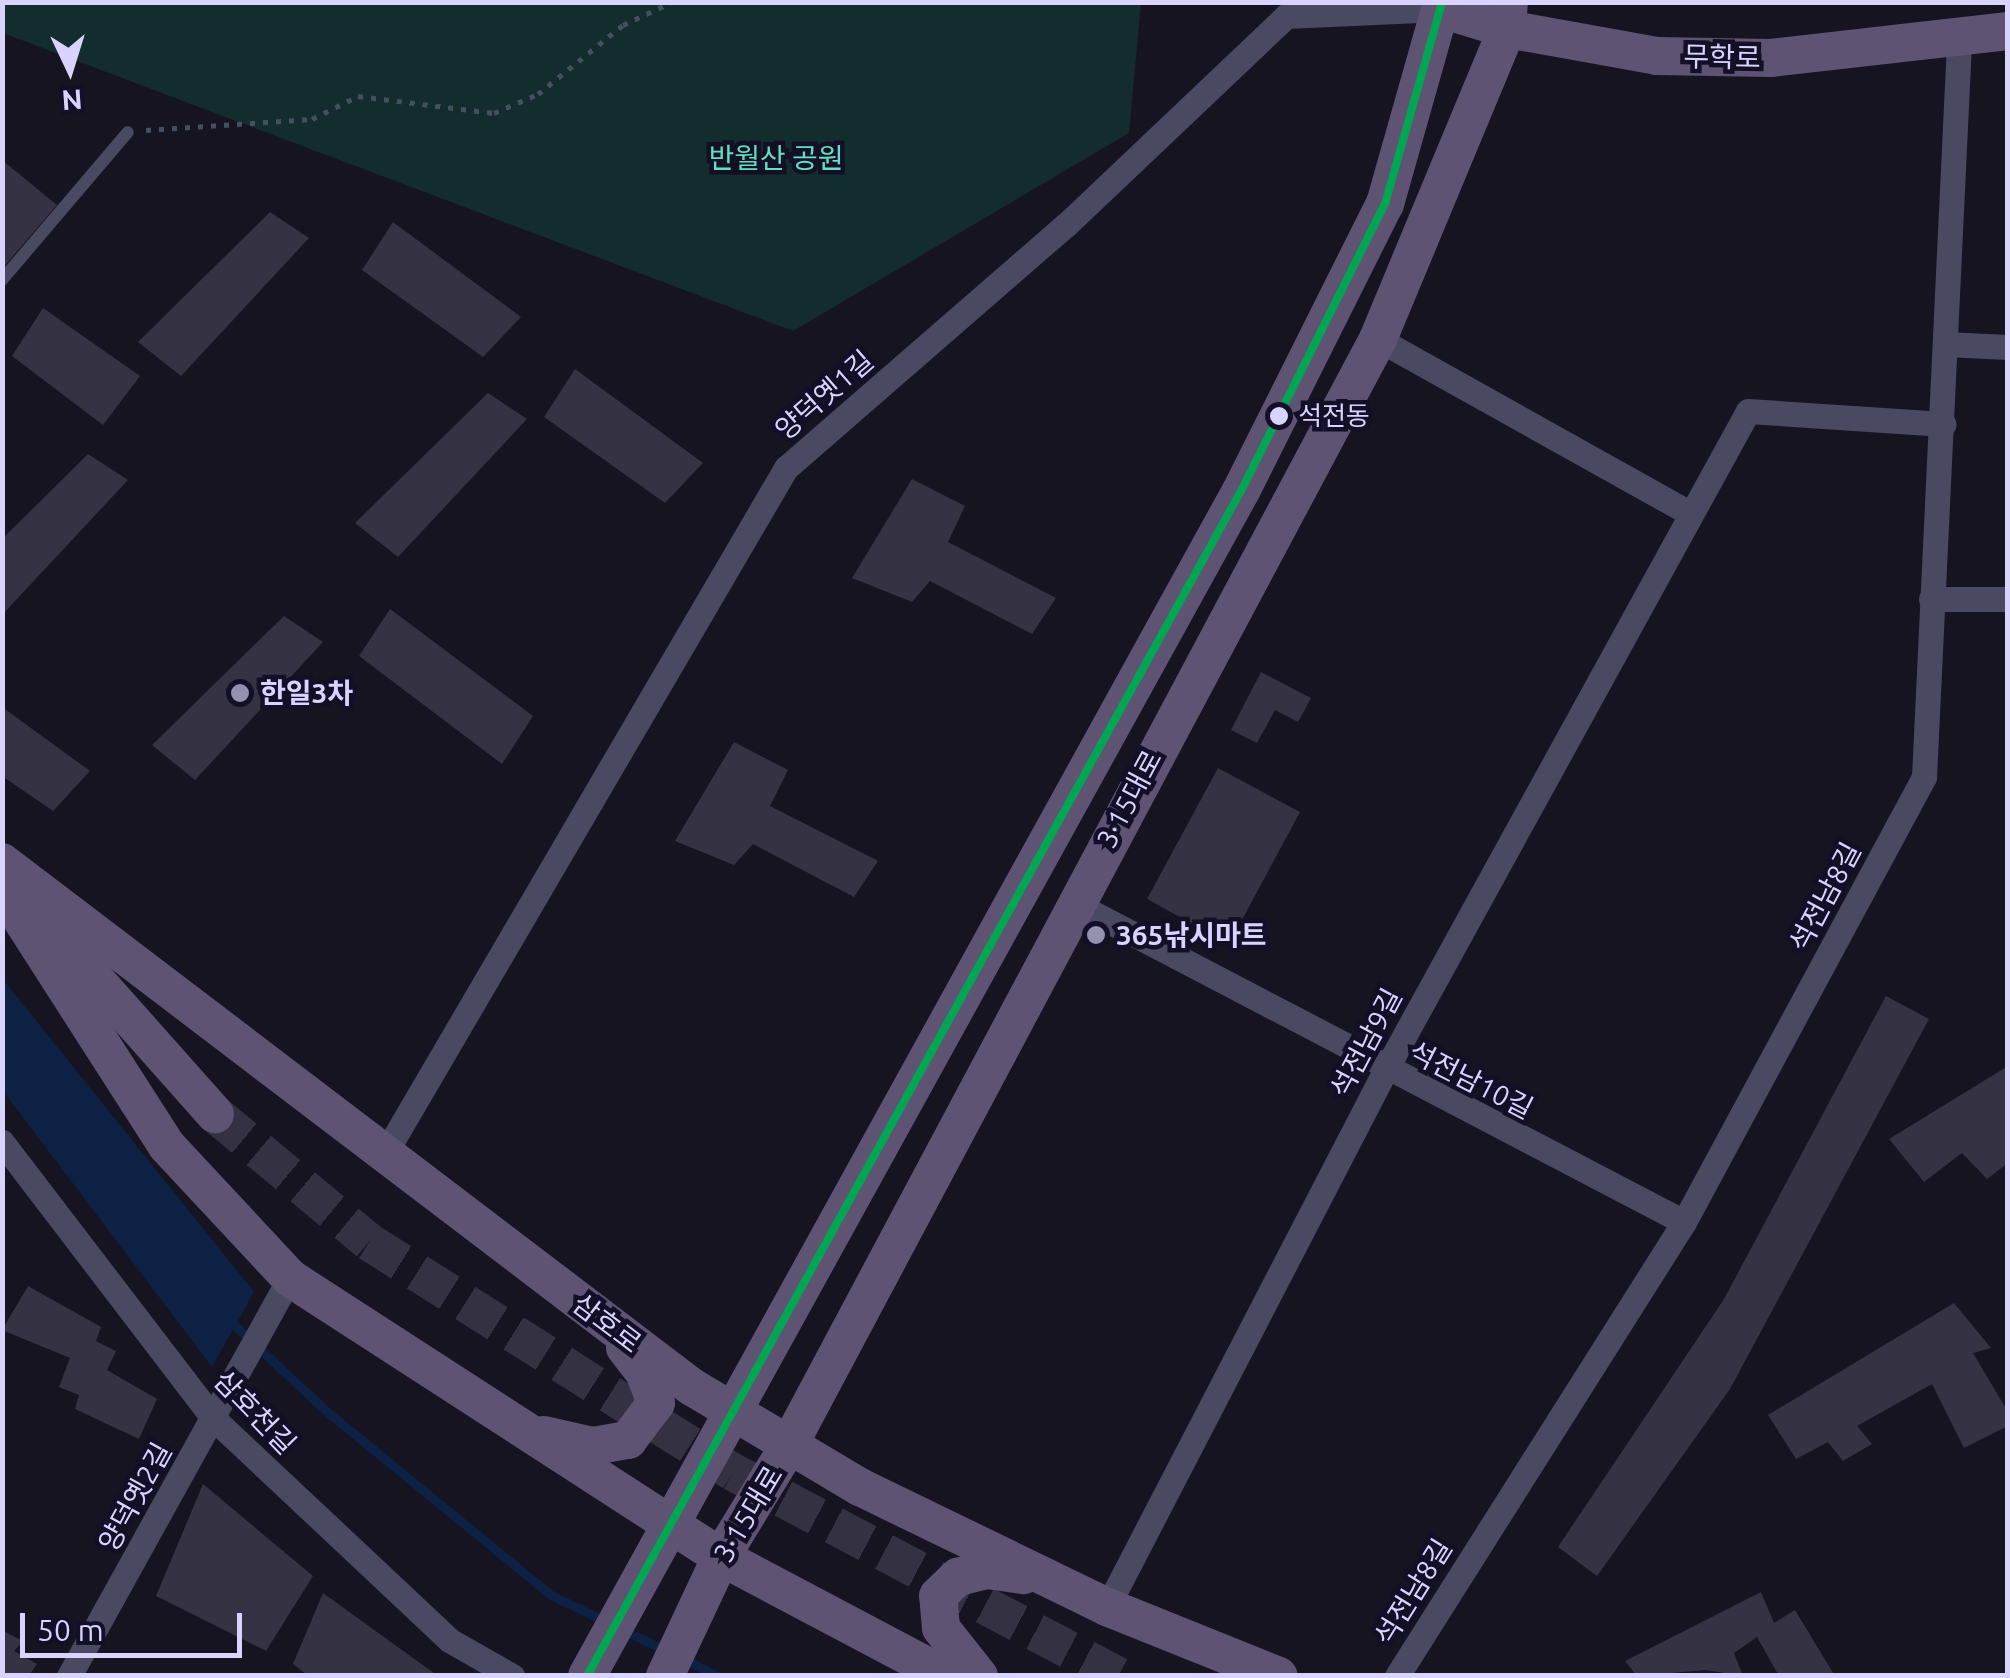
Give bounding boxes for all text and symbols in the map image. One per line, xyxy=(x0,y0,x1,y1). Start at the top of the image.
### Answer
north arrow xyxy=(20,20,120,120)
street label: 무학로 xyxy=(1683,40,1761,74)
text: N xyxy=(61,84,84,117)
park label: 반월산 공원 xyxy=(708,141,844,175)
street label: 양덕옛1길 xyxy=(768,343,880,447)
place label: 석전동 xyxy=(1298,400,1370,432)
marker: 석전동 xyxy=(1269,406,1289,426)
place label: 한일3차 xyxy=(260,676,353,710)
marker: 한일3차 xyxy=(229,682,251,704)
street label: 3·15대로 xyxy=(1089,744,1169,854)
street label: 석전남8길 xyxy=(1782,837,1868,957)
place label: 365낚시마트 xyxy=(1116,918,1266,952)
marker: 365낚시마트 xyxy=(1085,924,1107,946)
street label: 석전남9길 xyxy=(1323,983,1409,1103)
street label: 석전남10길 xyxy=(1403,1034,1539,1126)
street label: 삼호로 xyxy=(566,1286,648,1360)
street label: 삼호천길 xyxy=(207,1363,303,1461)
street label: 양덕옛2길 xyxy=(92,1437,178,1557)
street label: 3·15대로 xyxy=(706,1460,790,1568)
street label: 석전남8길 xyxy=(1367,1533,1459,1651)
scale bar xyxy=(25,1593,248,1655)
text: 50 m xyxy=(37,1613,104,1647)

